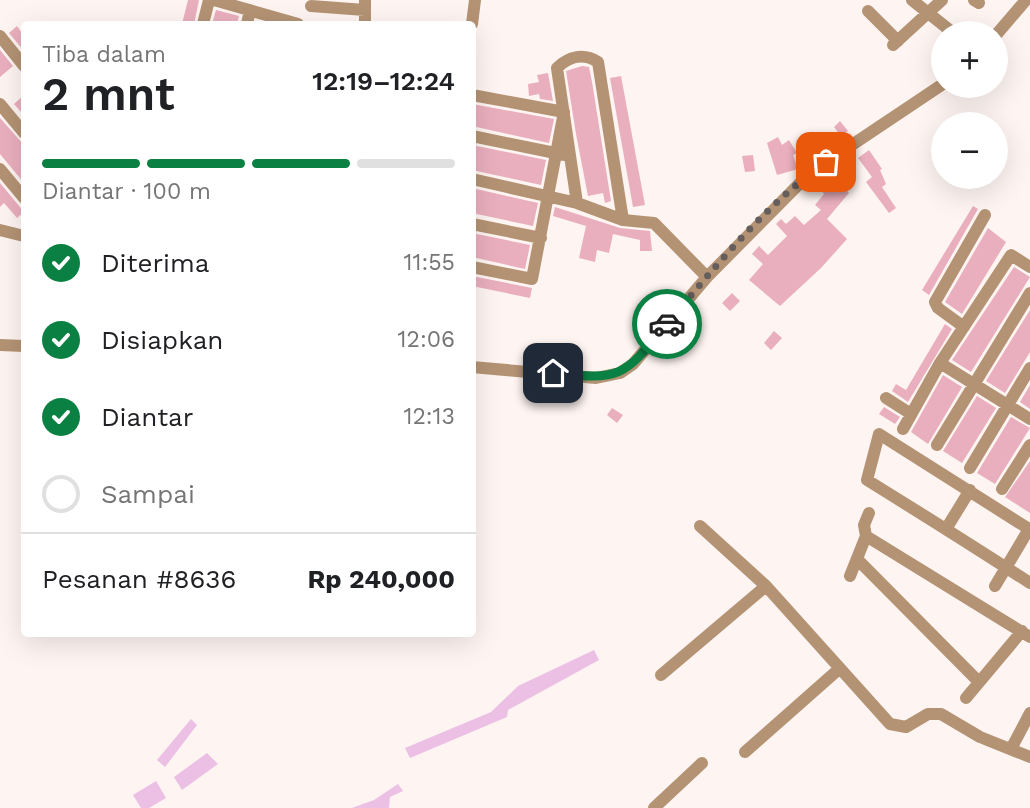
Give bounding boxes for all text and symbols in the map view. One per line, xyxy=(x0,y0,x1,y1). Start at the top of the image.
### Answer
map controls xyxy=(931,21,1008,189)
button: + xyxy=(931,21,1008,98)
text: Tiba dalam xyxy=(42,41,166,68)
text: 12:19–12:24 xyxy=(312,66,455,96)
text: 2 mnt xyxy=(42,67,175,121)
button: − xyxy=(931,112,1008,189)
pin xyxy=(796,132,856,192)
icon: bag xyxy=(807,143,845,181)
text: Diantar · 100 m xyxy=(42,178,211,205)
icon: check xyxy=(42,244,80,282)
text: Diterima xyxy=(101,248,209,278)
text: 11:55 xyxy=(403,249,455,276)
courier xyxy=(632,289,702,359)
icon: car xyxy=(648,305,686,343)
icon: check xyxy=(42,321,80,359)
text: Disiapkan xyxy=(101,325,223,355)
text: 12:06 xyxy=(398,326,455,353)
pin xyxy=(523,343,583,403)
icon: home xyxy=(534,354,572,392)
icon: check xyxy=(42,398,80,436)
text: Diantar xyxy=(101,402,193,432)
text: 12:13 xyxy=(403,403,455,430)
text: Sampai xyxy=(101,479,195,509)
text: Pesanan #8636 xyxy=(42,564,236,594)
text: Rp 240,000 xyxy=(307,564,455,594)

